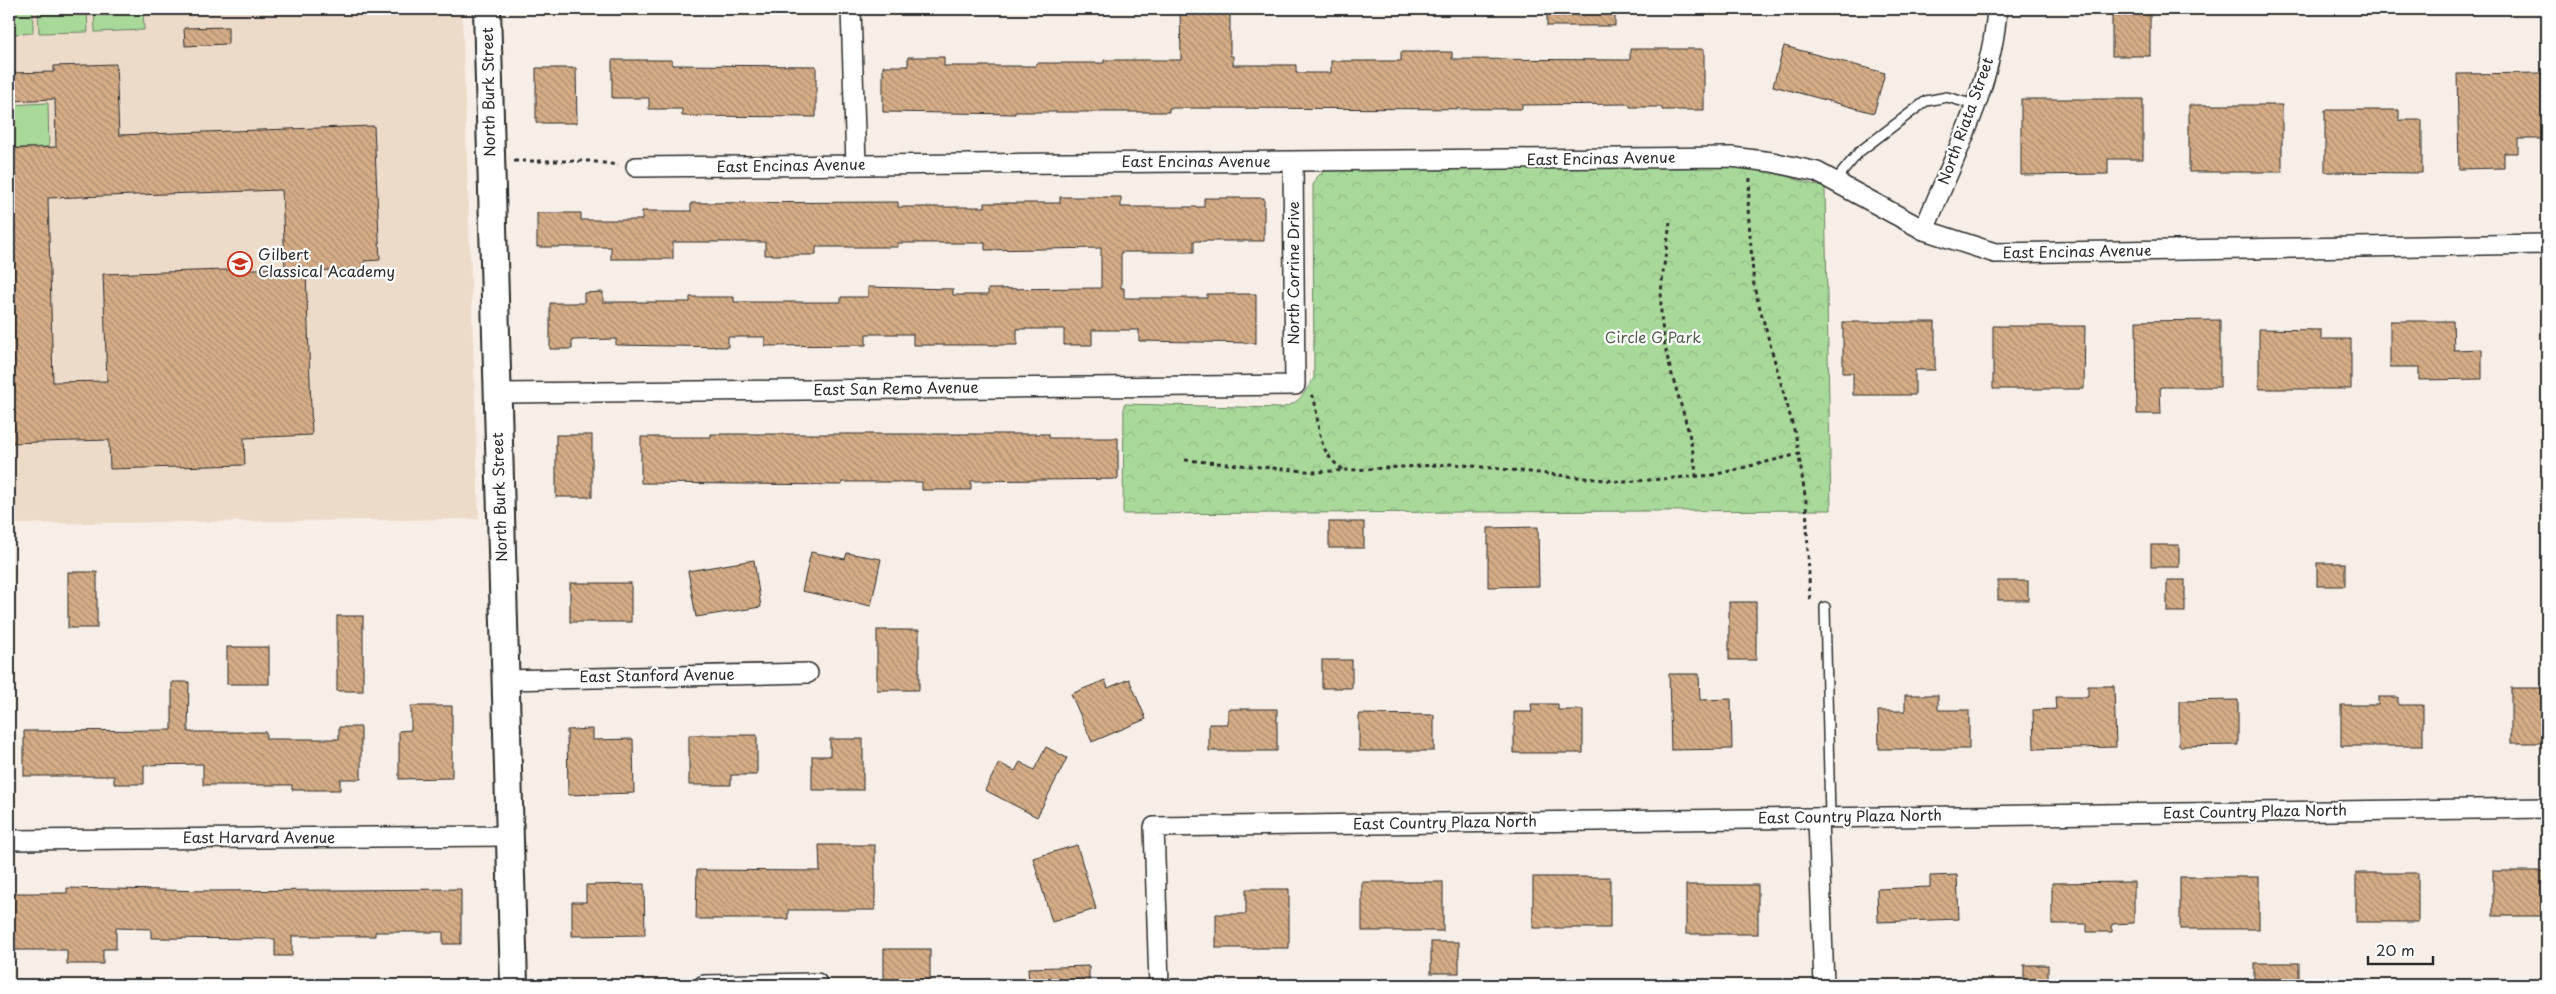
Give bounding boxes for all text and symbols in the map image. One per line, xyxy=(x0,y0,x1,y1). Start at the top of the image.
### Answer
street label: North Burk Street xyxy=(475,27,500,157)
street label: North Riata Street xyxy=(1931,54,1998,187)
street label: East Encinas Avenue xyxy=(1526,145,1676,170)
street label: East Encinas Avenue xyxy=(1122,149,1270,172)
street label: East Encinas Avenue xyxy=(716,152,866,177)
street label: North Corrine Drive xyxy=(1281,201,1304,345)
street label: East Encinas Avenue xyxy=(2002,238,2152,263)
place label: Gilbert Classical Academy xyxy=(258,242,395,282)
school or university icon: Gilbert Classical Academy xyxy=(227,251,253,277)
park label: Circle G Park xyxy=(1605,325,1701,348)
street label: East San Remo Avenue xyxy=(813,375,979,400)
street label: North Burk Street xyxy=(485,432,512,562)
street label: East Stanford Avenue xyxy=(579,662,735,687)
street label: East Country Plaza North xyxy=(2163,797,2347,824)
street label: East Country Plaza North xyxy=(1758,802,1942,829)
street label: East Country Plaza North xyxy=(1353,808,1537,835)
street label: East Harvard Avenue xyxy=(183,825,335,848)
scale bar xyxy=(2368,934,2434,966)
text: 20 m xyxy=(2376,938,2415,961)

